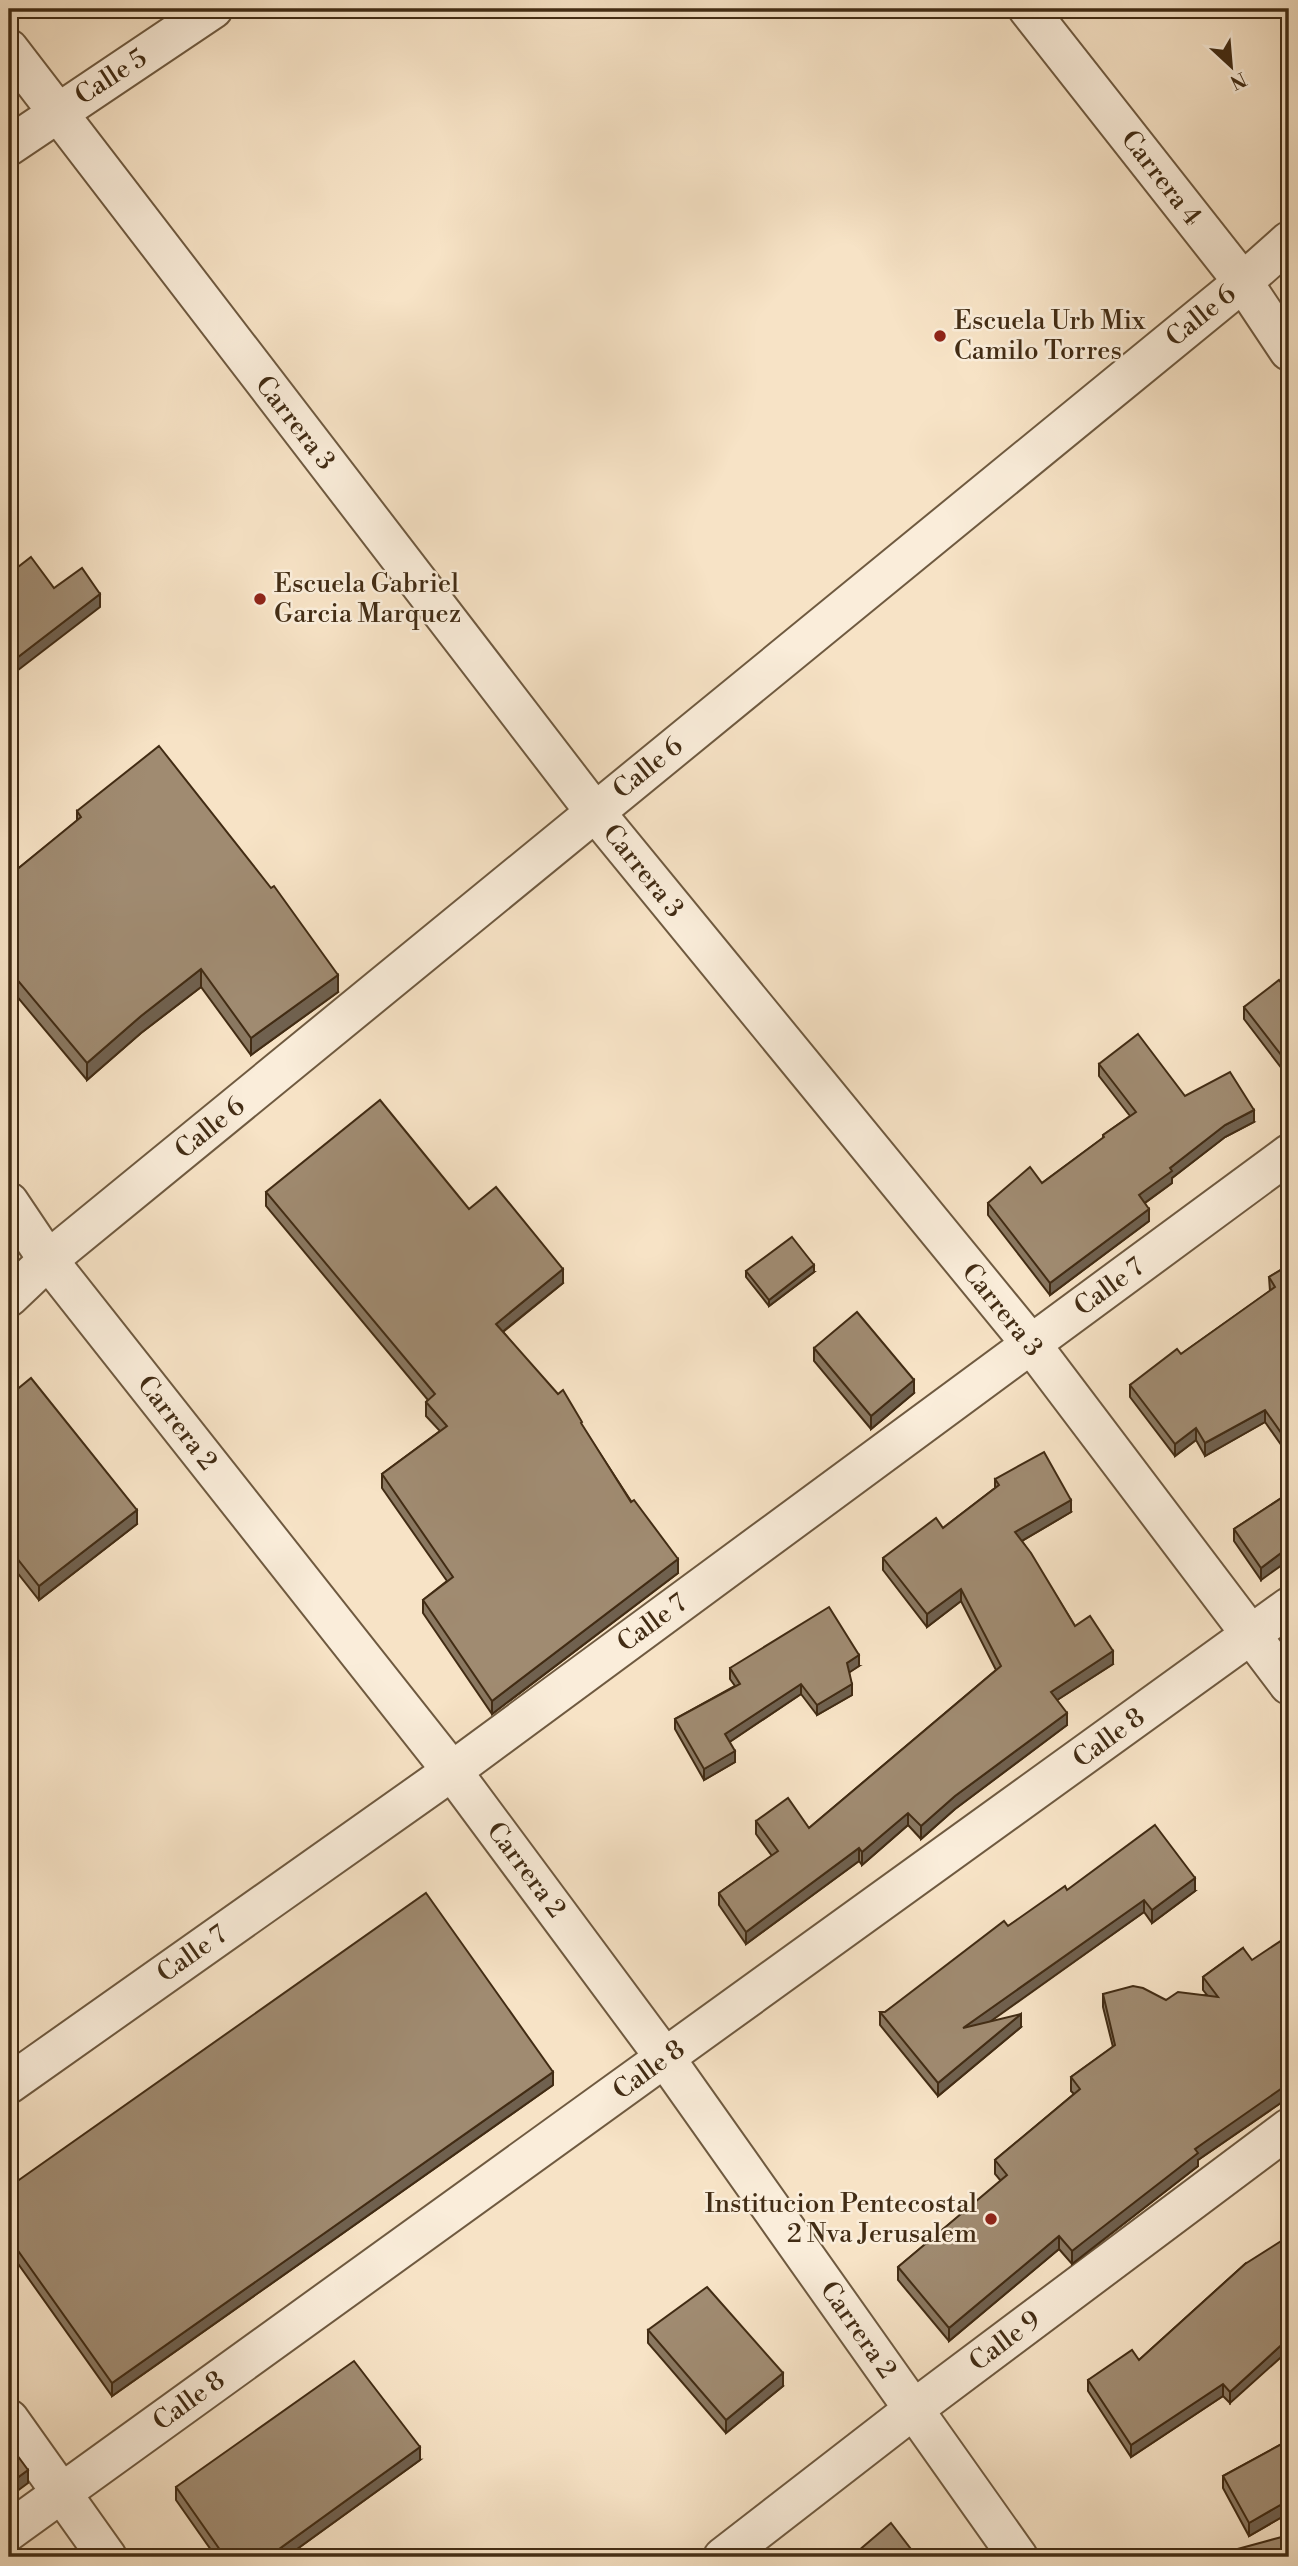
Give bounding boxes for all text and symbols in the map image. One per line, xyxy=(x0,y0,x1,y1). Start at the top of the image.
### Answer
north arrow xyxy=(1196,32,1266,102)
street label: Calle 5 xyxy=(69,42,153,112)
text: N xyxy=(1226,66,1250,94)
street label: Carrera 4 xyxy=(1114,124,1208,232)
street label: Calle 6 xyxy=(1160,278,1242,354)
place label: Escuela Urb Mix Camilo Torres xyxy=(954,305,1146,367)
marker: Escuela Urb Mix Camilo Torres xyxy=(932,328,948,344)
street label: Carrera 3 xyxy=(248,369,342,477)
place label: Escuela Gabriel Garcia Marquez xyxy=(274,568,461,630)
marker: Escuela Gabriel Garcia Marquez xyxy=(252,591,268,607)
street label: Calle 6 xyxy=(607,730,689,806)
street label: Carrera 3 xyxy=(596,818,690,924)
street label: Calle 6 xyxy=(169,1090,251,1166)
street label: Calle 7 xyxy=(1068,1251,1150,1323)
street label: Carrera 3 xyxy=(955,1257,1049,1363)
street label: Carrera 2 xyxy=(130,1369,224,1477)
street label: Calle 7 xyxy=(611,1587,693,1659)
street label: Calle 8 xyxy=(1067,1701,1151,1775)
street label: Carrera 2 xyxy=(480,1816,572,1924)
street label: Calle 7 xyxy=(151,1919,233,1989)
street label: Calle 8 xyxy=(607,2033,691,2107)
place label: Institucion Pentecostal 2 Nva Jerusalem xyxy=(705,2188,977,2250)
marker: Institucion Pentecostal 2 Nva Jerusalem xyxy=(983,2211,999,2227)
street label: Carrera 2 xyxy=(813,2275,903,2385)
street label: Calle 9 xyxy=(963,2304,1047,2378)
street label: Calle 8 xyxy=(147,2364,231,2438)

